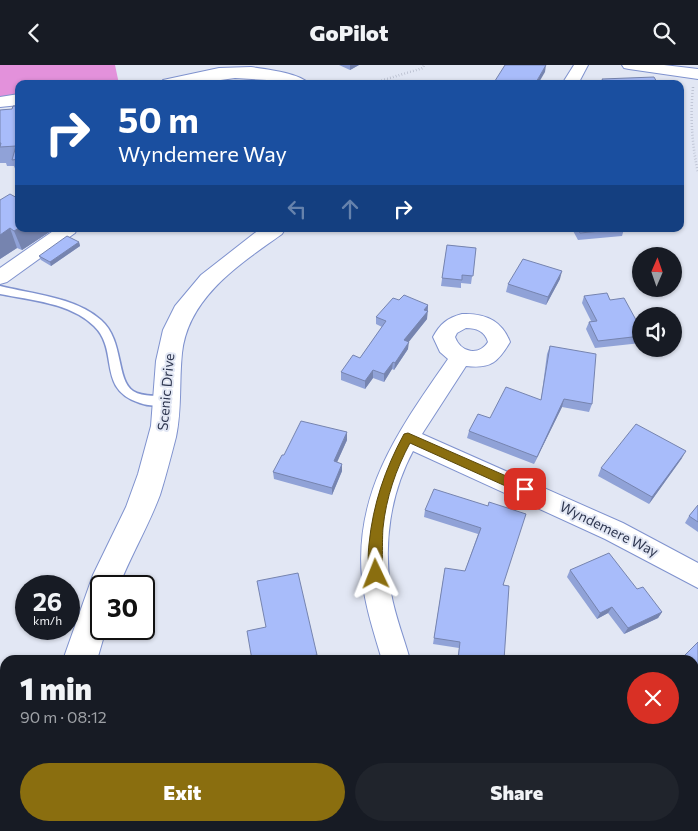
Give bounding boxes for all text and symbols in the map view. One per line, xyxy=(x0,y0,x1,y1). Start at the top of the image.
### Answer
icon: back xyxy=(20,19,48,47)
text: GoPilot xyxy=(310,19,388,46)
icon: search xyxy=(650,19,678,47)
text: 50 m xyxy=(118,97,199,140)
icon: right xyxy=(35,100,100,165)
text: Wyndemere Way xyxy=(118,140,287,167)
icon: left xyxy=(283,195,311,223)
icon: ahead xyxy=(336,195,364,223)
icon: right xyxy=(389,195,417,223)
north arrow xyxy=(632,247,682,297)
map controls xyxy=(632,247,682,357)
button: sound xyxy=(632,307,682,357)
street label: Scenic Drive xyxy=(154,353,177,431)
pin xyxy=(504,468,546,510)
icon: arrive xyxy=(511,475,539,503)
street label: Wyndemere Way xyxy=(557,497,661,560)
position arrow xyxy=(349,547,401,599)
speed limit sign: 30 xyxy=(90,575,155,640)
text: 26 xyxy=(33,586,62,616)
text: km/h xyxy=(33,613,62,627)
text: 1 min xyxy=(20,669,92,706)
button: close xyxy=(627,672,679,724)
text: 90 m · 08:12 xyxy=(20,707,107,726)
button: Exit xyxy=(20,763,345,821)
button: Share xyxy=(355,763,679,821)

